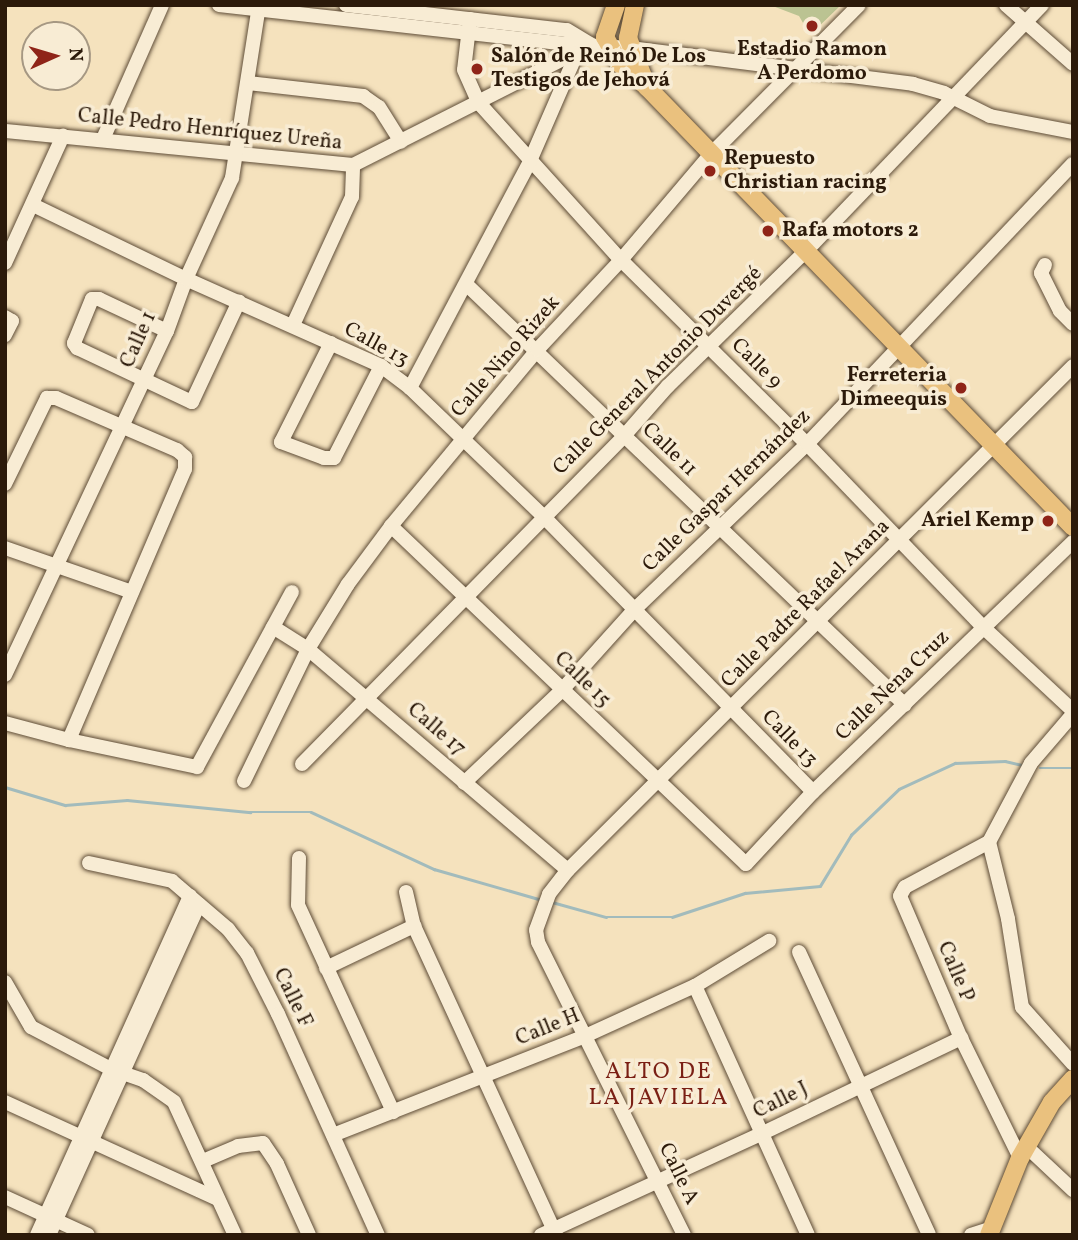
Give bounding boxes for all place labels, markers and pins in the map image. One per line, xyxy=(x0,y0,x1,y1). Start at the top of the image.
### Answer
marker: Estadio Ramon A Perdomo xyxy=(804,18,820,34)
place label: Estadio Ramon A Perdomo xyxy=(737,37,887,87)
place label: Salón de Reinó De Los Testigos de Jehová xyxy=(491,44,706,94)
marker: Salón de Reinó De Los Testigos de Jehová xyxy=(469,61,485,77)
place label: Repuesto Christian racing xyxy=(724,146,887,196)
marker: Repuesto Christian racing xyxy=(702,163,718,179)
place label: Rafa motors 2 xyxy=(782,218,919,244)
marker: Rafa motors 2 xyxy=(760,223,776,239)
place label: Ferreteria Dimeequis xyxy=(840,363,947,413)
marker: Ferreteria Dimeequis xyxy=(953,380,969,396)
place label: Ariel Kemp xyxy=(921,508,1034,534)
marker: Ariel Kemp xyxy=(1040,513,1056,529)

